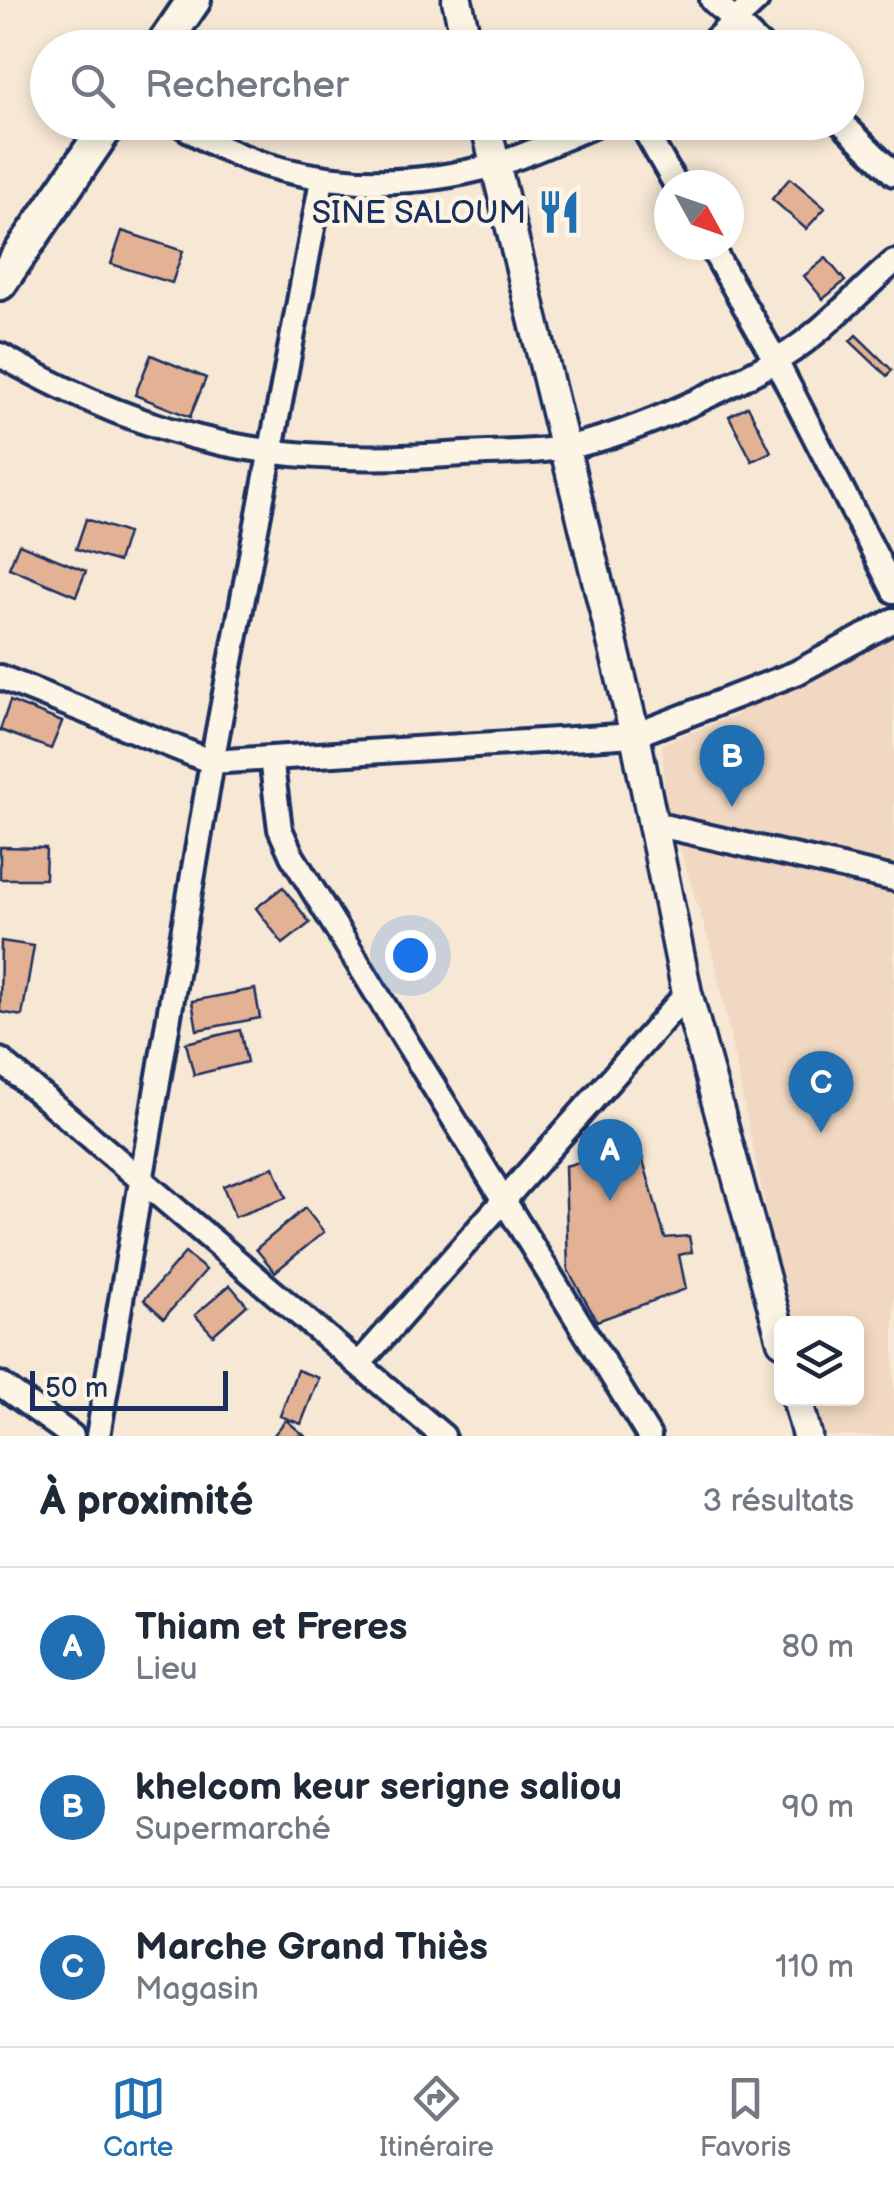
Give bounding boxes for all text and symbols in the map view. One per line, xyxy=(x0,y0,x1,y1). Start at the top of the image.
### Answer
search box xyxy=(30,30,864,140)
icon: search xyxy=(65,58,120,113)
text: Rechercher xyxy=(145,63,349,108)
north arrow xyxy=(654,170,744,260)
restaurant icon: SINE SALOUM xyxy=(535,188,583,236)
place label: SINE SALOUM xyxy=(312,194,526,233)
pin: B xyxy=(700,724,764,807)
your location xyxy=(385,930,436,981)
pin: C xyxy=(788,1050,854,1133)
pin: A xyxy=(578,1118,642,1201)
map controls xyxy=(774,1316,864,1406)
button: layers xyxy=(774,1316,864,1406)
scale bar xyxy=(30,1366,228,1410)
text: 50 m xyxy=(45,1372,108,1405)
text: À proximité xyxy=(40,1476,253,1527)
text: 3 résultats xyxy=(702,1482,854,1521)
text: Thiam et Freres xyxy=(135,1605,408,1650)
text: A xyxy=(63,1628,82,1667)
text: 80 m xyxy=(781,1628,854,1667)
text: Lieu xyxy=(135,1650,198,1689)
text: khelcom keur serigne saliou xyxy=(135,1765,622,1810)
text: B xyxy=(61,1788,84,1827)
text: 90 m xyxy=(782,1788,854,1827)
text: Supermarché xyxy=(135,1810,331,1849)
text: Marche Grand Thiès xyxy=(135,1925,488,1970)
text: C xyxy=(61,1948,84,1987)
text: 110 m xyxy=(775,1948,854,1987)
text: Magasin xyxy=(135,1970,259,2009)
tab: Carte xyxy=(103,2071,173,2164)
tab: Itinéraire xyxy=(379,2071,494,2164)
tab: Favoris xyxy=(700,2071,791,2164)

